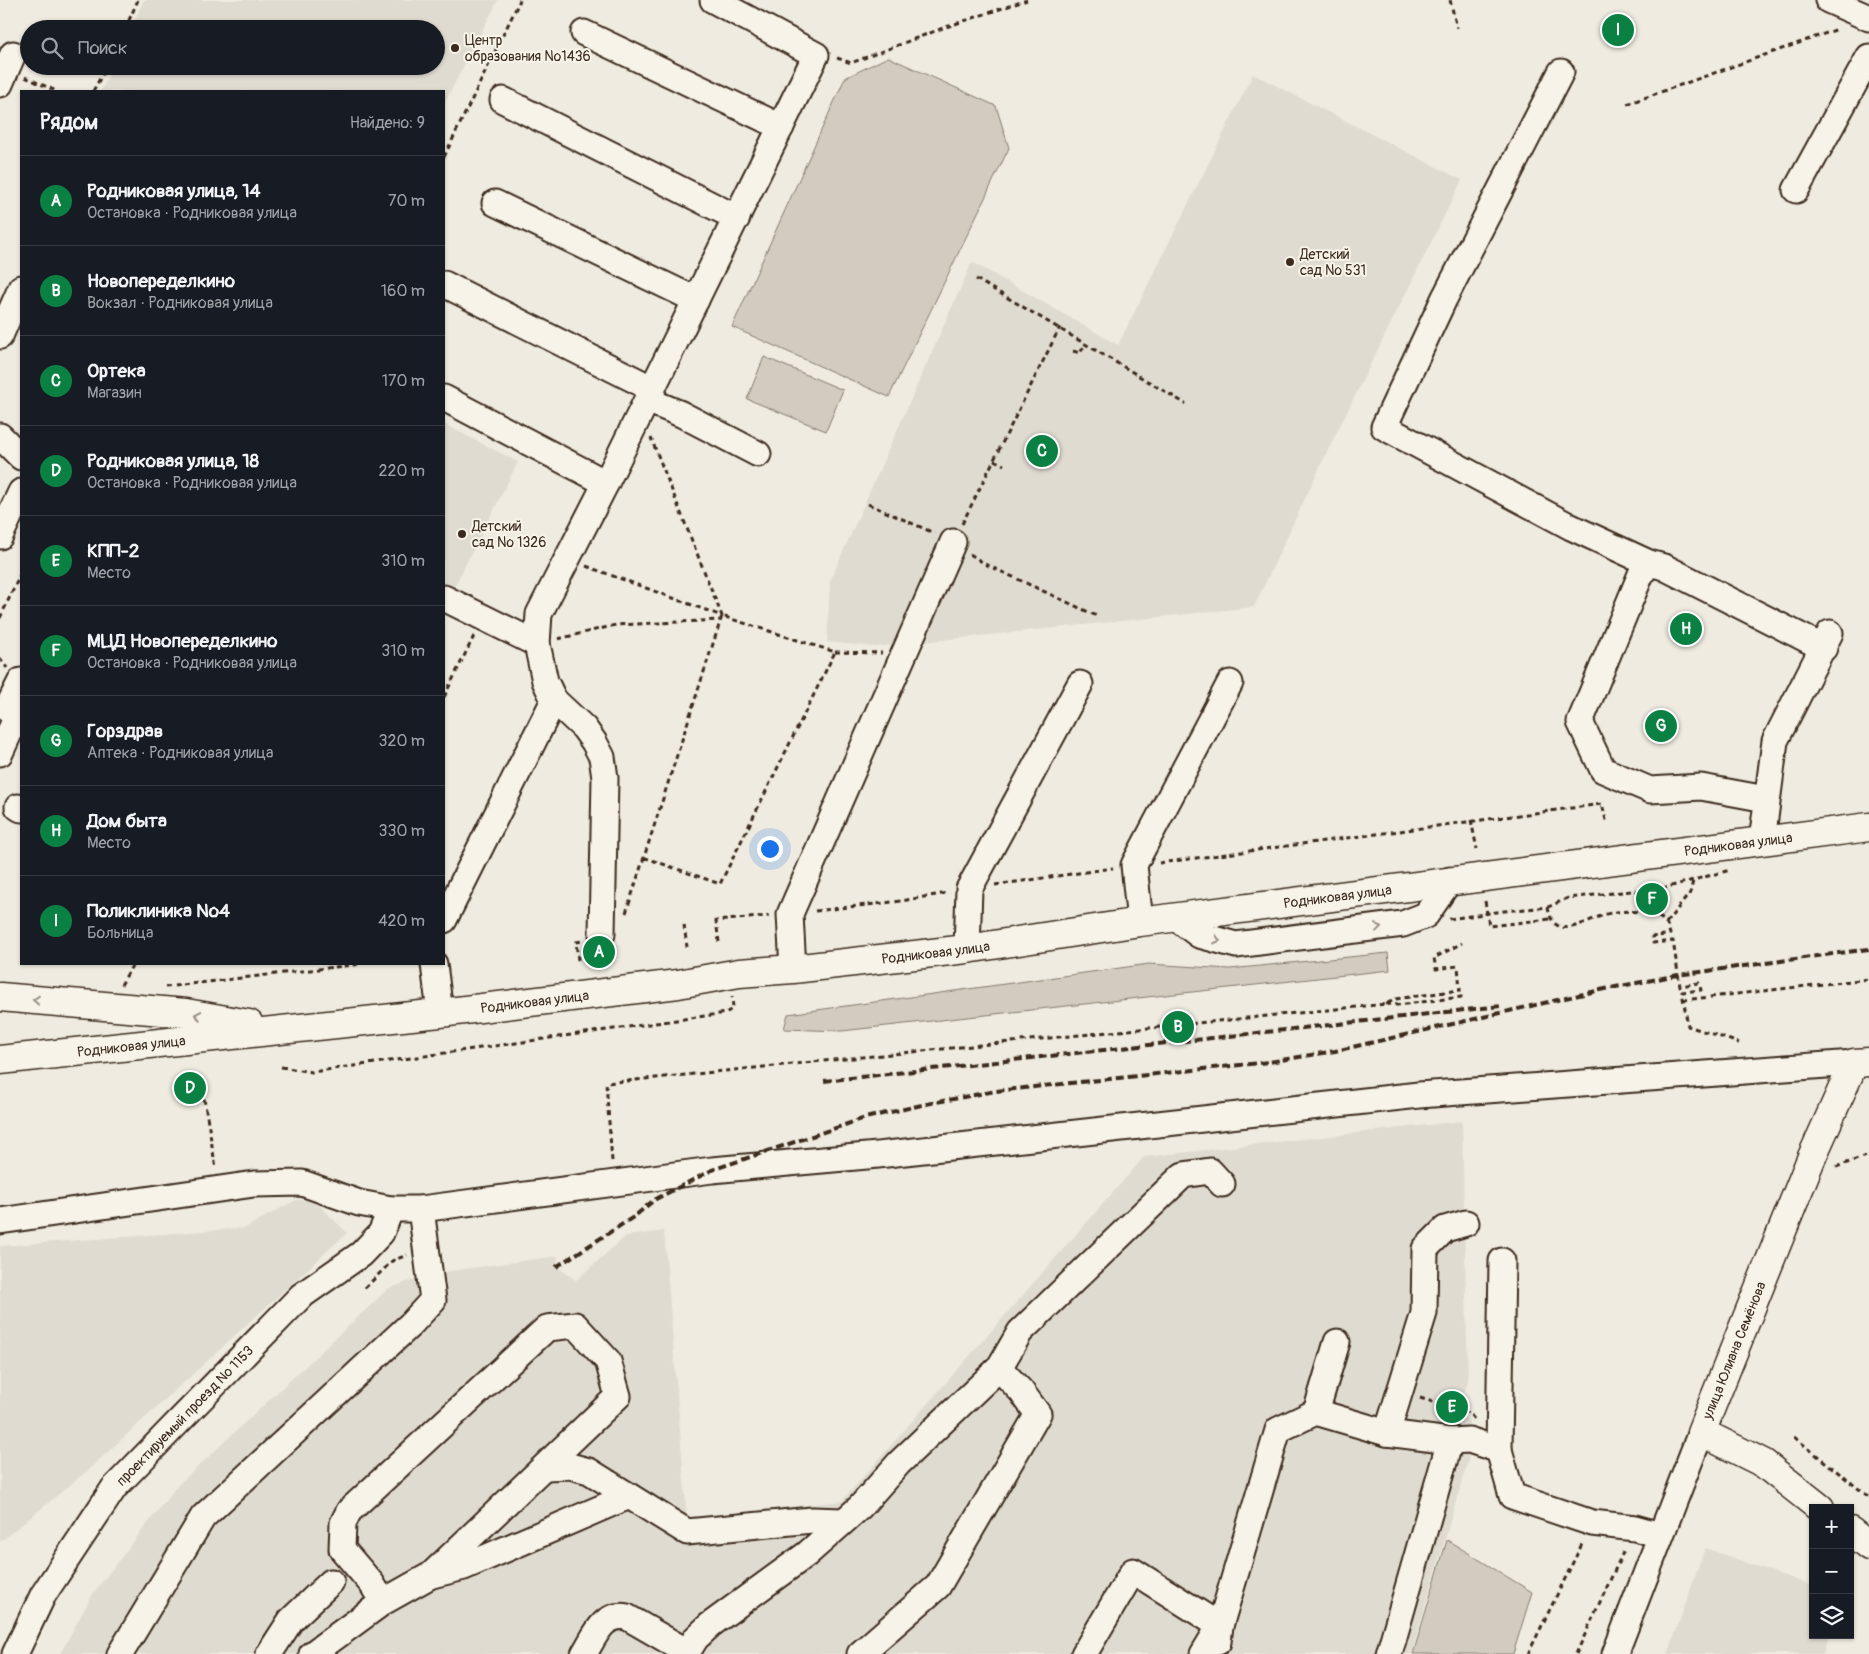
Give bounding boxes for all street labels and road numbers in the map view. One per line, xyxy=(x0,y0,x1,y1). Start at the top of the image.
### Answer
street label: Родниковая улица xyxy=(1683,829,1793,859)
street label: Родниковая улица xyxy=(1283,881,1393,912)
street label: Родниковая улица xyxy=(881,937,991,967)
street label: Родниковая улица xyxy=(480,986,590,1016)
street label: Родниковая улица xyxy=(76,1032,186,1060)
street label: улица Юлиана Семёнова xyxy=(1698,1279,1769,1423)
street label: проектируемый проезд № 1153 xyxy=(113,1342,257,1489)

